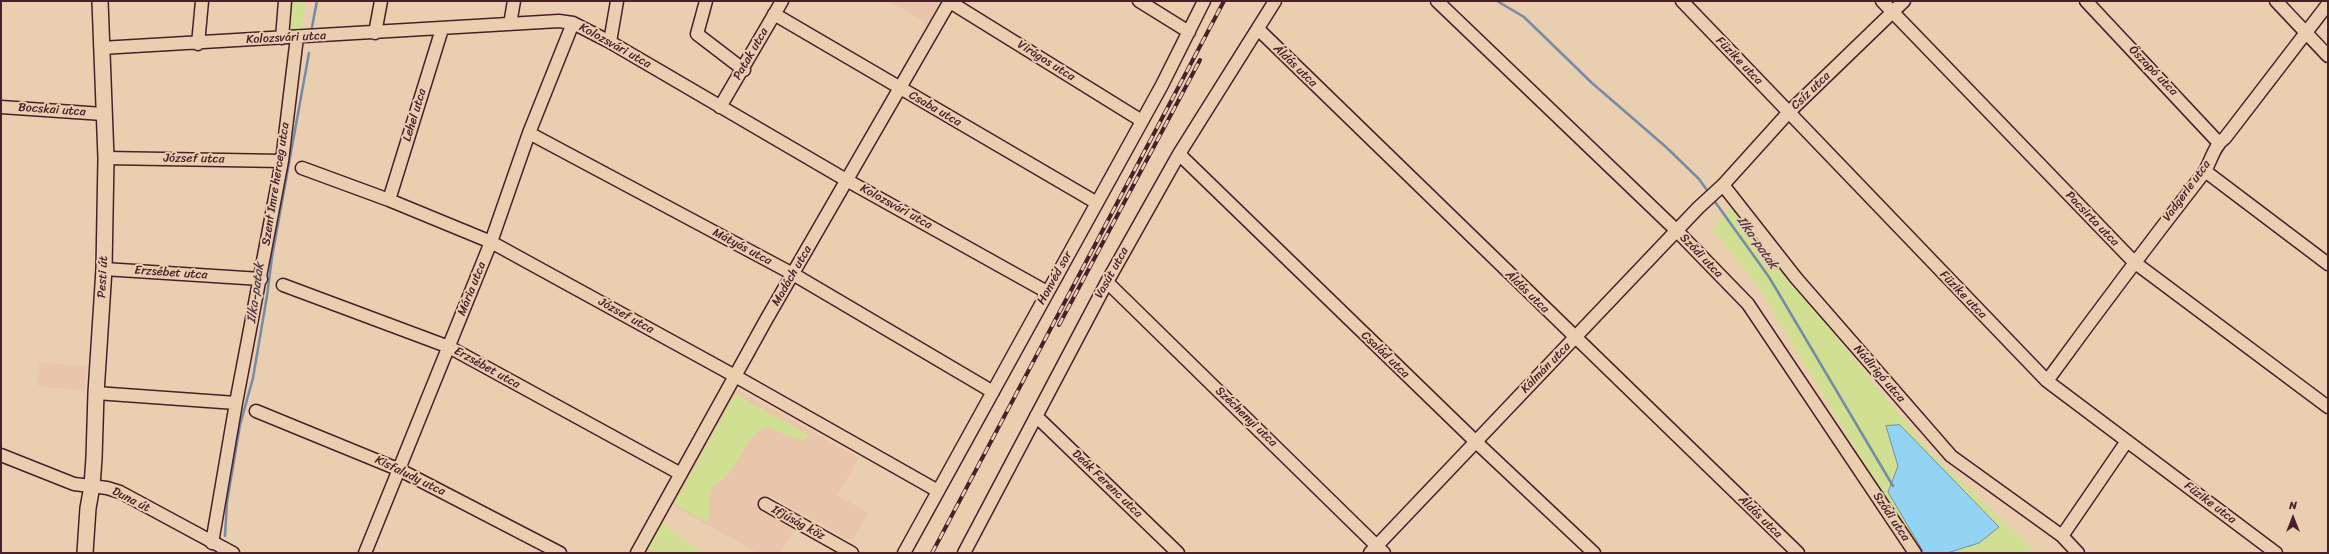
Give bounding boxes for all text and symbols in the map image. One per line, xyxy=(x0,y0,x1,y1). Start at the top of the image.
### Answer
street label: Kolozsvári utca xyxy=(576,20,654,72)
street label: Patak utca xyxy=(730,25,772,83)
street label: Kolozsvári utca xyxy=(246,29,326,47)
street label: Füzike utca xyxy=(1713,34,1765,88)
street label: Virágos utca xyxy=(1015,38,1077,84)
street label: Áldás utca xyxy=(1270,42,1320,90)
street label: Őszapó utca xyxy=(2126,43,2180,99)
street label: Csíz utca xyxy=(1788,69,1834,113)
street label: Lehel utca xyxy=(400,87,430,143)
street label: Csaba utca xyxy=(906,88,964,130)
street label: Bocskai utca xyxy=(18,100,86,120)
street label: Szent Imre herceg utca xyxy=(259,121,293,247)
street label: József utca xyxy=(163,151,225,167)
street label: Vadgerle utca xyxy=(2160,158,2214,224)
street label: Kolozsvári utca xyxy=(857,181,935,233)
street label: Pacsirta utca xyxy=(2062,188,2122,250)
water label: Ilka-patak xyxy=(1733,214,1781,272)
street label: Mátyás utca xyxy=(710,225,774,269)
street label: Sződi utca xyxy=(1676,231,1726,281)
street label: Madách utca xyxy=(769,243,815,309)
street label: Vasút utca xyxy=(1092,245,1132,301)
street label: Honvéd sor xyxy=(1034,249,1076,307)
street label: Pesti út xyxy=(95,255,111,299)
street label: Mária utca xyxy=(455,260,489,318)
water label: Ilka-patak xyxy=(244,262,268,324)
street label: Erzsébet utca xyxy=(134,263,208,283)
street label: Áldás utca xyxy=(1502,268,1552,316)
street label: Füzike utca xyxy=(1937,268,1989,322)
street label: József utca xyxy=(596,295,656,337)
street label: Család utca xyxy=(1358,328,1412,382)
street label: Kálmán utca xyxy=(1518,340,1574,396)
street label: Nádirigó utca xyxy=(1850,342,1908,406)
street label: Erzsébet utca xyxy=(452,344,522,392)
street label: Széchenyi utca xyxy=(1212,384,1280,450)
street label: Deák Ferenc utca xyxy=(1069,447,1145,521)
street label: Kisfaludy utca xyxy=(372,453,448,499)
street label: Füzike utca xyxy=(2181,479,2239,527)
street label: Duna út xyxy=(110,484,152,516)
street label: Sződi utca xyxy=(1869,490,1913,544)
street label: Áldás utca xyxy=(1735,493,1785,541)
text: N xyxy=(2289,496,2297,515)
north arrow xyxy=(2273,498,2313,538)
street label: Ifjúság köz xyxy=(769,502,827,544)

